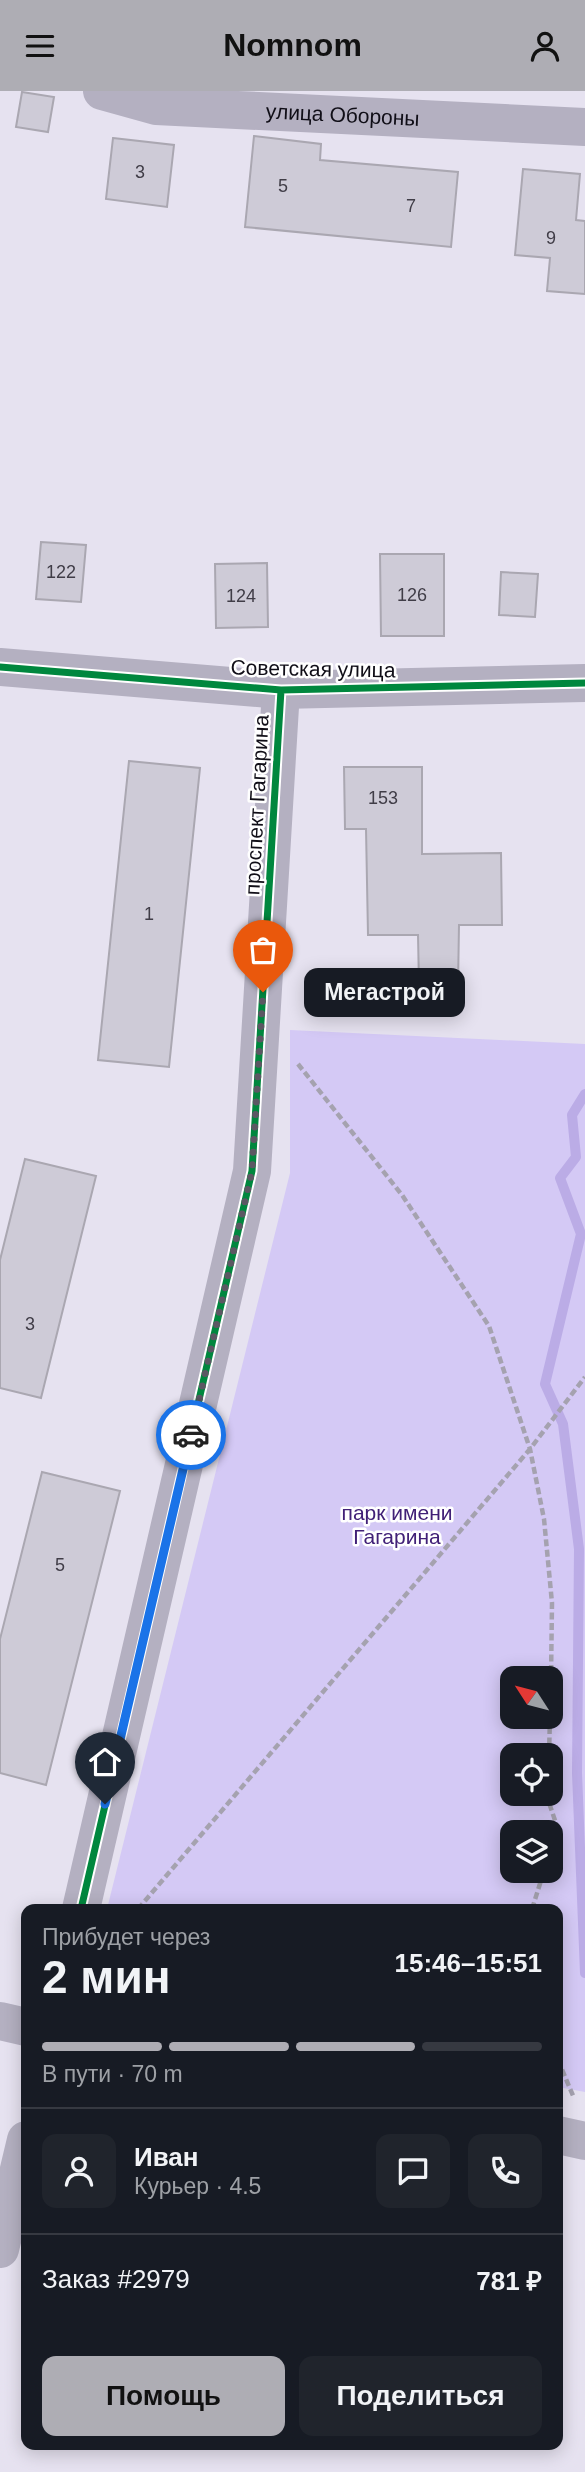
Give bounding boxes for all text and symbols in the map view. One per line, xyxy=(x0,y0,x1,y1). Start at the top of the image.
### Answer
icon: menu xyxy=(21,27,59,65)
text: Nomnom xyxy=(223,27,362,63)
icon: person xyxy=(526,27,564,65)
street label: улица Обороны xyxy=(265,99,420,130)
house number: 3 xyxy=(135,162,145,182)
house number: 5 xyxy=(278,176,288,196)
house number: 7 xyxy=(406,196,416,216)
house number: 9 xyxy=(546,228,556,248)
house number: 122 xyxy=(46,562,76,582)
house number: 126 xyxy=(397,585,427,605)
house number: 124 xyxy=(226,586,256,606)
street label: Советская улица xyxy=(230,656,396,681)
street label: проспект Гагарина xyxy=(240,714,273,896)
house number: 153 xyxy=(368,788,398,808)
house number: 1 xyxy=(144,904,154,924)
pin xyxy=(233,920,293,992)
icon: bag xyxy=(244,931,282,969)
callout: Мегастрой xyxy=(305,967,466,1017)
text: Мегастрой xyxy=(324,979,445,1005)
house number: 3 xyxy=(25,1314,35,1334)
courier xyxy=(156,1400,226,1470)
icon: car xyxy=(172,1416,210,1454)
park label: парк имени Гагарина xyxy=(342,1501,452,1548)
house number: 5 xyxy=(55,1555,65,1575)
north arrow xyxy=(500,1666,564,1729)
map controls xyxy=(500,1666,563,1883)
pin xyxy=(75,1732,135,1804)
icon: home xyxy=(86,1743,124,1781)
button: locate xyxy=(500,1743,563,1806)
button: layers xyxy=(500,1820,563,1883)
text: Прибудет через xyxy=(42,1924,210,1950)
text: 15:46–15:51 xyxy=(395,1948,542,1978)
text: 2 мин xyxy=(42,1951,170,2003)
text: В пути · 70 m xyxy=(42,2061,183,2087)
button: person xyxy=(42,2134,116,2208)
button: chat xyxy=(376,2134,450,2208)
button: phone xyxy=(468,2134,542,2208)
text: Иван xyxy=(134,2142,199,2172)
text: Курьер · 4.5 xyxy=(134,2173,261,2199)
text: Заказ #2979 xyxy=(42,2264,190,2294)
text: 781 ₽ xyxy=(476,2266,542,2296)
button: Помощь xyxy=(42,2356,285,2436)
button: Поделиться xyxy=(299,2356,542,2436)

